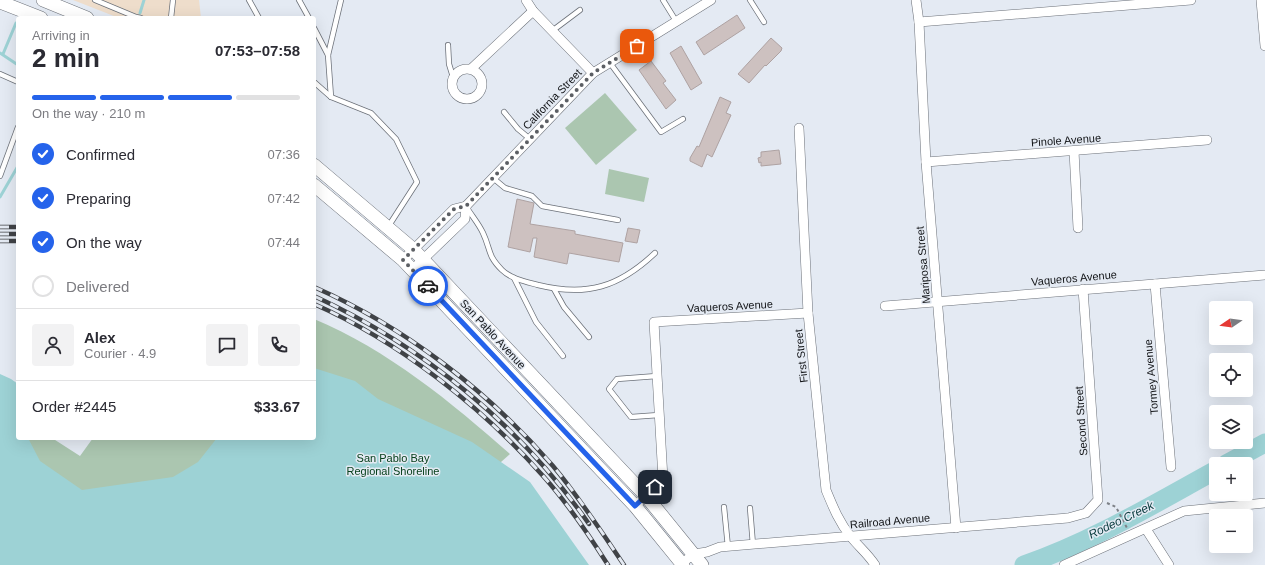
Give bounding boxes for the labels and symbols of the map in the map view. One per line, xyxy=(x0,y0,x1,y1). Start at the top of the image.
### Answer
pin xyxy=(620,29,654,63)
street label: California Street xyxy=(520,66,584,132)
street label: Pinole Avenue xyxy=(1031,132,1101,148)
street label: Mariposa Street xyxy=(914,226,932,304)
courier xyxy=(408,266,448,306)
street label: Vaqueros Avenue xyxy=(1031,268,1117,288)
street label: San Pablo Avenue xyxy=(458,297,528,371)
street label: Vaqueros Avenue xyxy=(687,298,773,314)
north arrow xyxy=(1209,301,1253,345)
street label: First Street xyxy=(792,329,810,383)
street label: Tormey Avenue xyxy=(1142,339,1160,415)
street label: Second Street xyxy=(1073,386,1089,456)
park label: San Pablo Bay Regional Shoreline xyxy=(347,452,439,477)
pin xyxy=(638,470,672,504)
water label: Rodeo Creek xyxy=(1086,498,1157,542)
street label: Railroad Avenue xyxy=(849,512,931,530)

